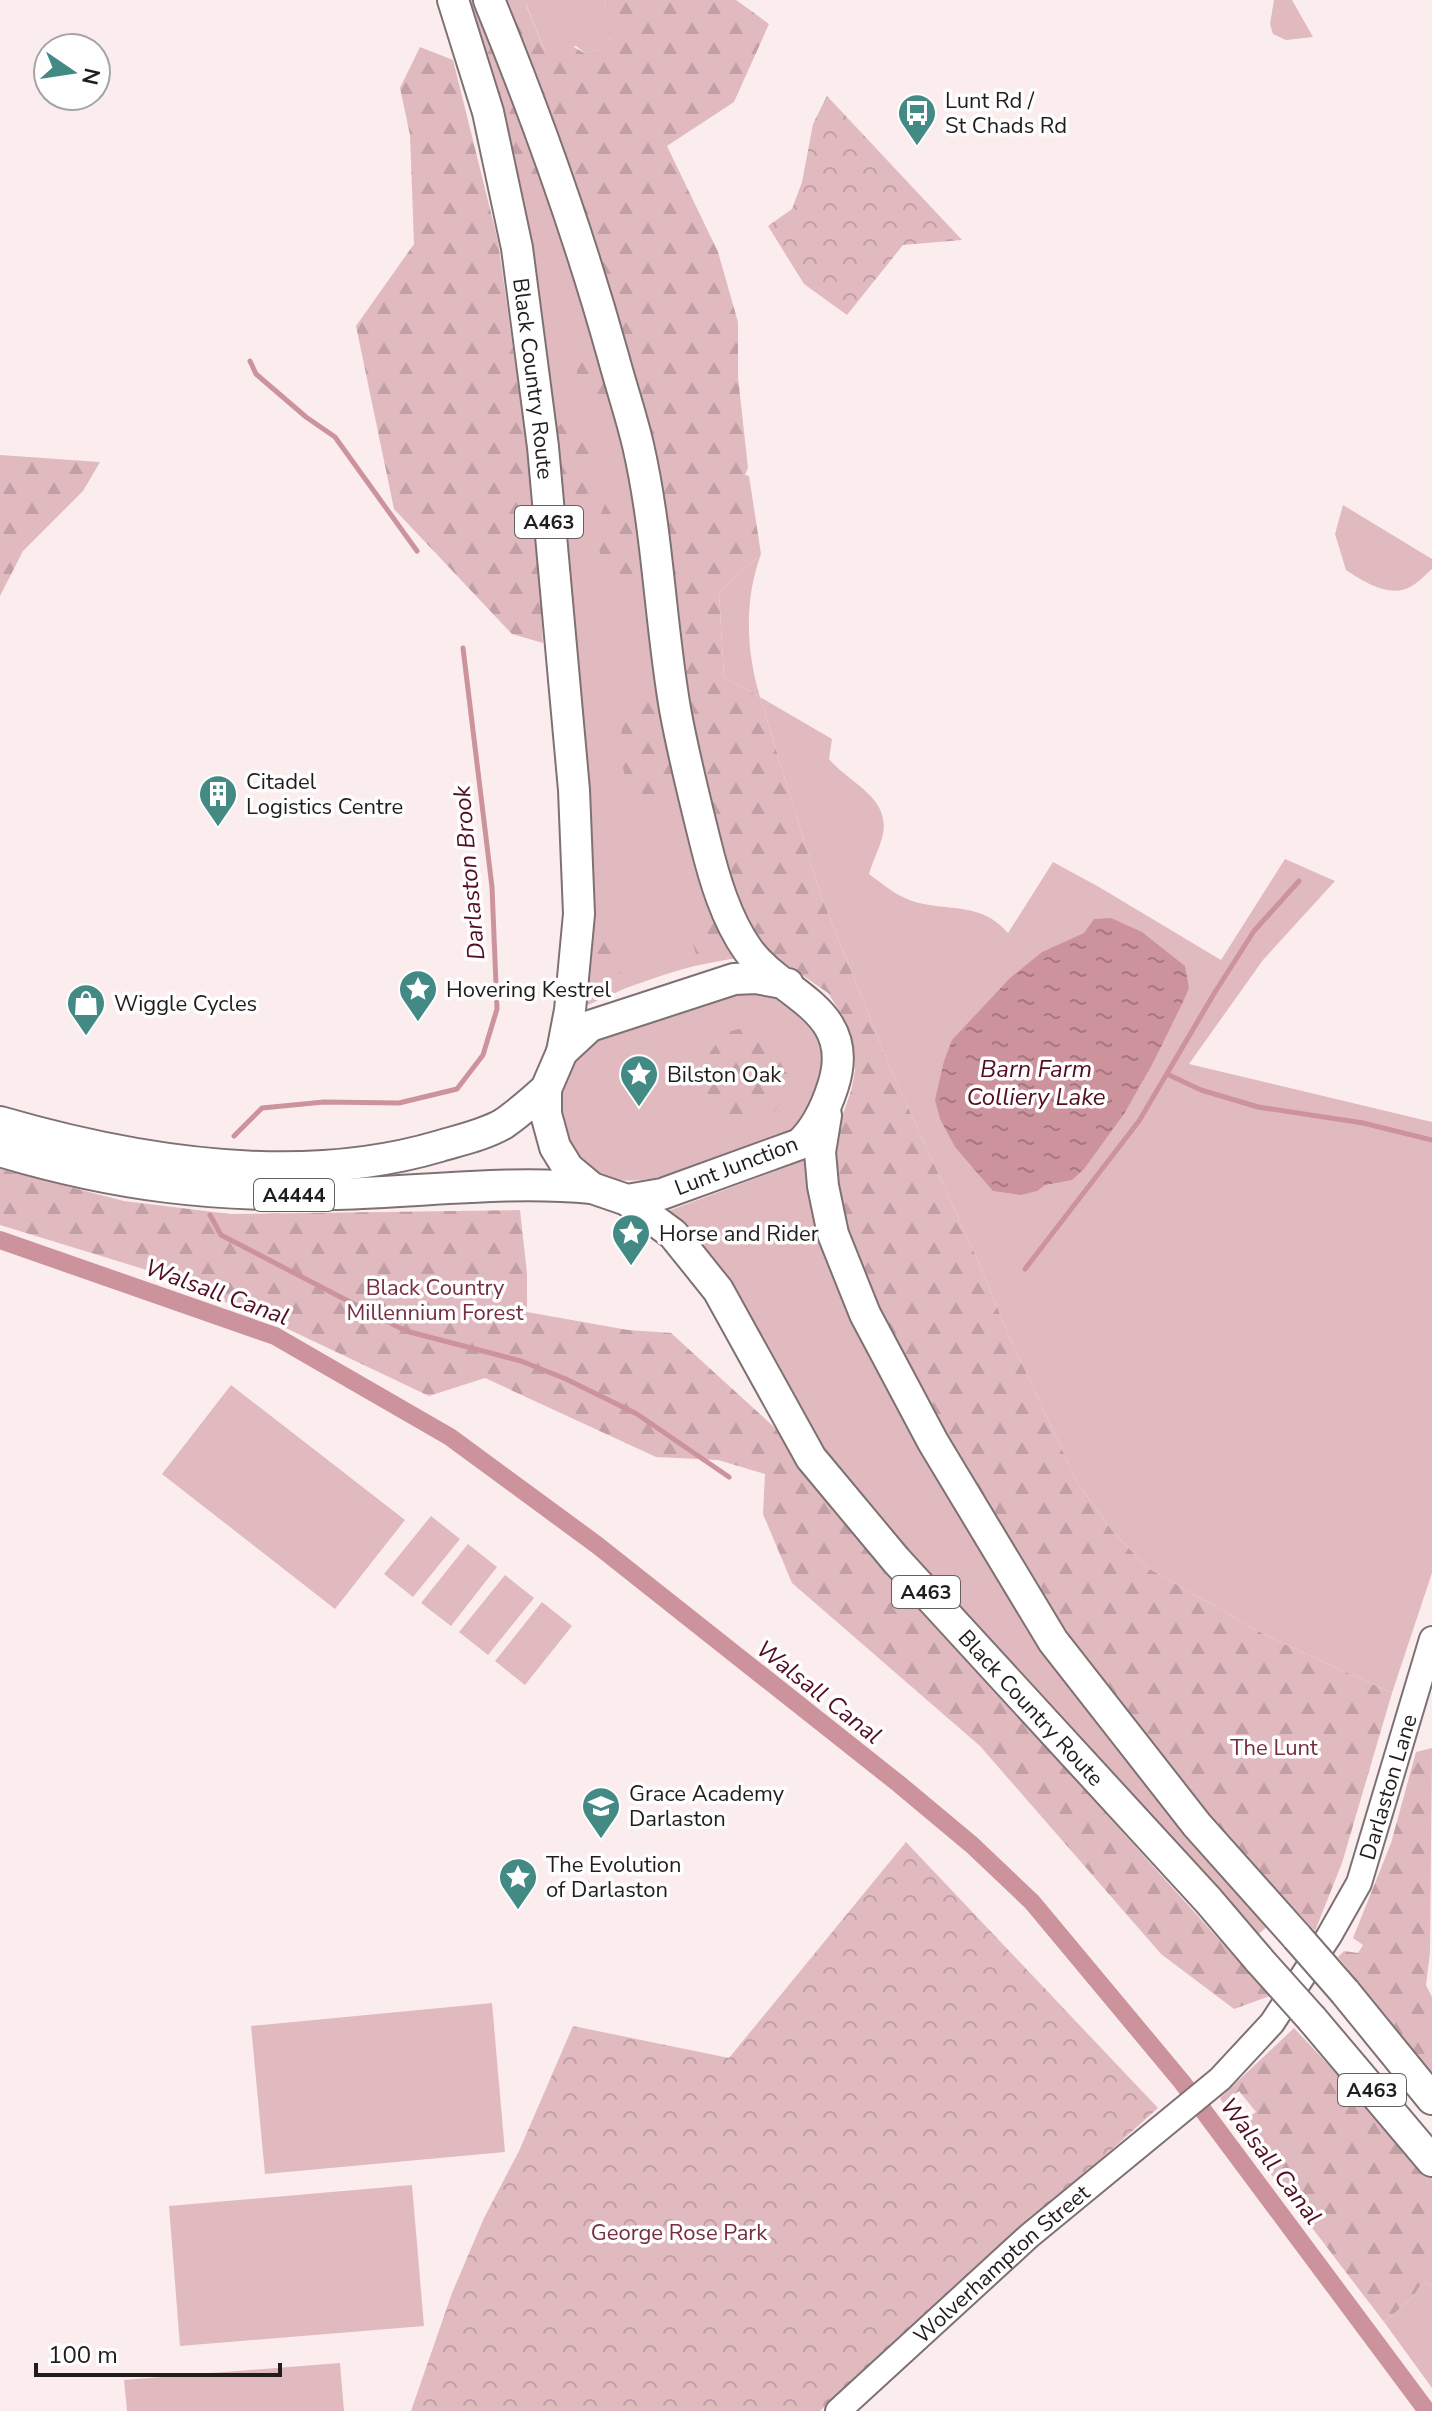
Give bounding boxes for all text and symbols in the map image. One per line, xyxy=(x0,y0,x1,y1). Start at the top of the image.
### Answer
north arrow xyxy=(32,32,112,112)
text: N xyxy=(74,65,107,88)
place label: Lunt Rd / St Chads Rd xyxy=(945,86,1067,141)
bus stop icon: Lunt Rd / St Chads Rd xyxy=(896,92,938,147)
street label: Black Country Route xyxy=(505,276,560,481)
road number: A463 xyxy=(515,506,583,538)
place label: Citadel Logistics Centre xyxy=(246,767,403,822)
building icon: Citadel Logistics Centre xyxy=(197,773,239,828)
water label: Darlaston Brook xyxy=(445,783,493,962)
place icon: Hovering Kestrel xyxy=(397,968,439,1023)
place label: Hovering Kestrel xyxy=(446,975,612,1005)
shop icon: Wiggle Cycles xyxy=(65,982,107,1037)
place label: Wiggle Cycles xyxy=(114,989,257,1019)
place icon: Bilston Oak xyxy=(618,1053,660,1108)
water label: Barn Farm Colliery Lake xyxy=(966,1053,1106,1113)
place label: Bilston Oak xyxy=(667,1060,782,1090)
street label: Lunt Junction xyxy=(670,1129,802,1203)
road number: A4444 xyxy=(254,1179,334,1211)
place icon: Horse and Rider xyxy=(610,1212,652,1267)
place label: Horse and Rider xyxy=(659,1219,819,1249)
water label: Walsall Canal xyxy=(140,1251,294,1333)
park label: Black Country Millennium Forest xyxy=(347,1273,524,1328)
road number: A463 xyxy=(892,1576,960,1608)
street label: Black Country Route xyxy=(951,1623,1110,1793)
water label: Walsall Canal xyxy=(750,1633,888,1751)
street label: Darlaston Lane xyxy=(1353,1711,1425,1863)
park label: The Lunt xyxy=(1230,1733,1318,1763)
place label: Grace Academy Darlaston xyxy=(629,1779,785,1834)
school or university icon: Grace Academy Darlaston xyxy=(580,1785,622,1840)
place label: The Evolution of Darlaston xyxy=(546,1850,682,1905)
place icon: The Evolution of Darlaston xyxy=(497,1856,539,1911)
road number: A463 xyxy=(1338,2074,1406,2106)
water label: Walsall Canal xyxy=(1213,2091,1329,2231)
street label: Wolverhampton Street xyxy=(907,2178,1097,2351)
park label: George Rose Park xyxy=(591,2218,768,2248)
scale bar xyxy=(36,2327,280,2377)
text: 100 m xyxy=(48,2339,118,2371)

